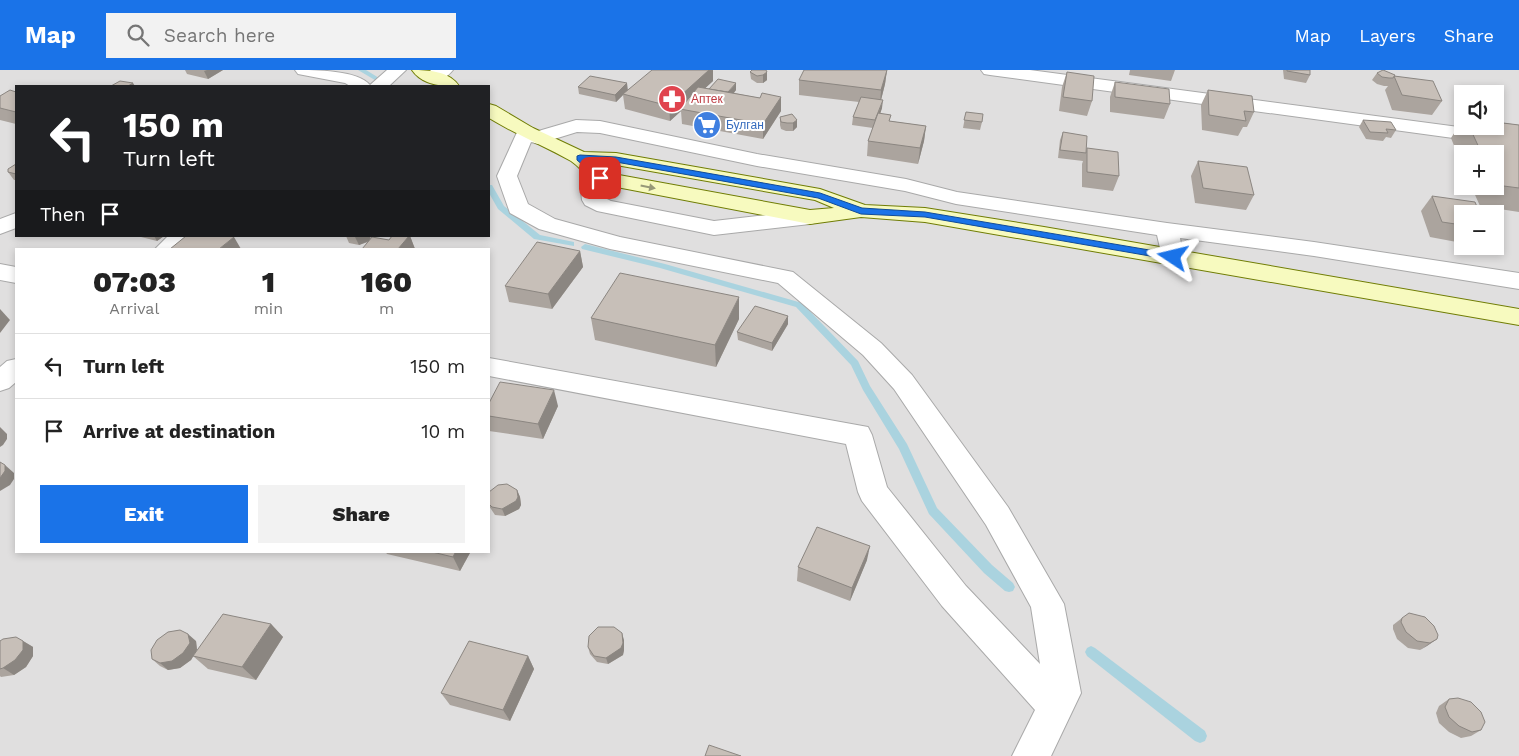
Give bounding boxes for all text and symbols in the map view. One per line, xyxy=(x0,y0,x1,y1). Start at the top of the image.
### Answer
search box xyxy=(106,13,456,58)
text: Map xyxy=(25,21,76,49)
icon: search xyxy=(124,21,152,49)
text: Search here xyxy=(164,24,275,47)
text: Map xyxy=(1294,25,1331,46)
text: Layers xyxy=(1359,25,1416,46)
text: Share xyxy=(1444,25,1494,46)
pharmacy icon: Аптек xyxy=(657,84,687,114)
map controls xyxy=(1454,85,1504,255)
button: sound xyxy=(1454,85,1504,135)
place label: Аптек xyxy=(691,92,724,106)
text: 150 m xyxy=(123,104,224,146)
icon: left xyxy=(40,105,105,170)
supermarket icon: Булган xyxy=(692,110,722,140)
place label: Булган xyxy=(726,118,764,132)
button: + xyxy=(1454,145,1504,195)
text: Turn left xyxy=(123,146,215,171)
pin xyxy=(579,157,621,199)
icon: arrive xyxy=(586,164,614,192)
one-way arrow xyxy=(641,183,657,191)
icon: arrive xyxy=(96,200,124,228)
text: Then xyxy=(40,203,86,226)
button: − xyxy=(1454,205,1504,255)
position arrow xyxy=(1146,230,1198,282)
text: 07:03 xyxy=(93,264,176,299)
text: 1 xyxy=(262,264,275,299)
text: 160 xyxy=(361,264,412,299)
text: Arrival xyxy=(109,299,159,318)
text: min xyxy=(254,299,283,318)
text: m xyxy=(379,299,394,318)
icon: left xyxy=(40,352,68,380)
text: Turn left xyxy=(83,355,164,378)
text: 150 m xyxy=(410,355,465,378)
icon: arrive xyxy=(40,417,68,445)
text: Arrive at destination xyxy=(83,420,275,443)
text: 10 m xyxy=(421,420,465,443)
button: Exit xyxy=(40,485,248,543)
button: Share xyxy=(258,485,465,543)

